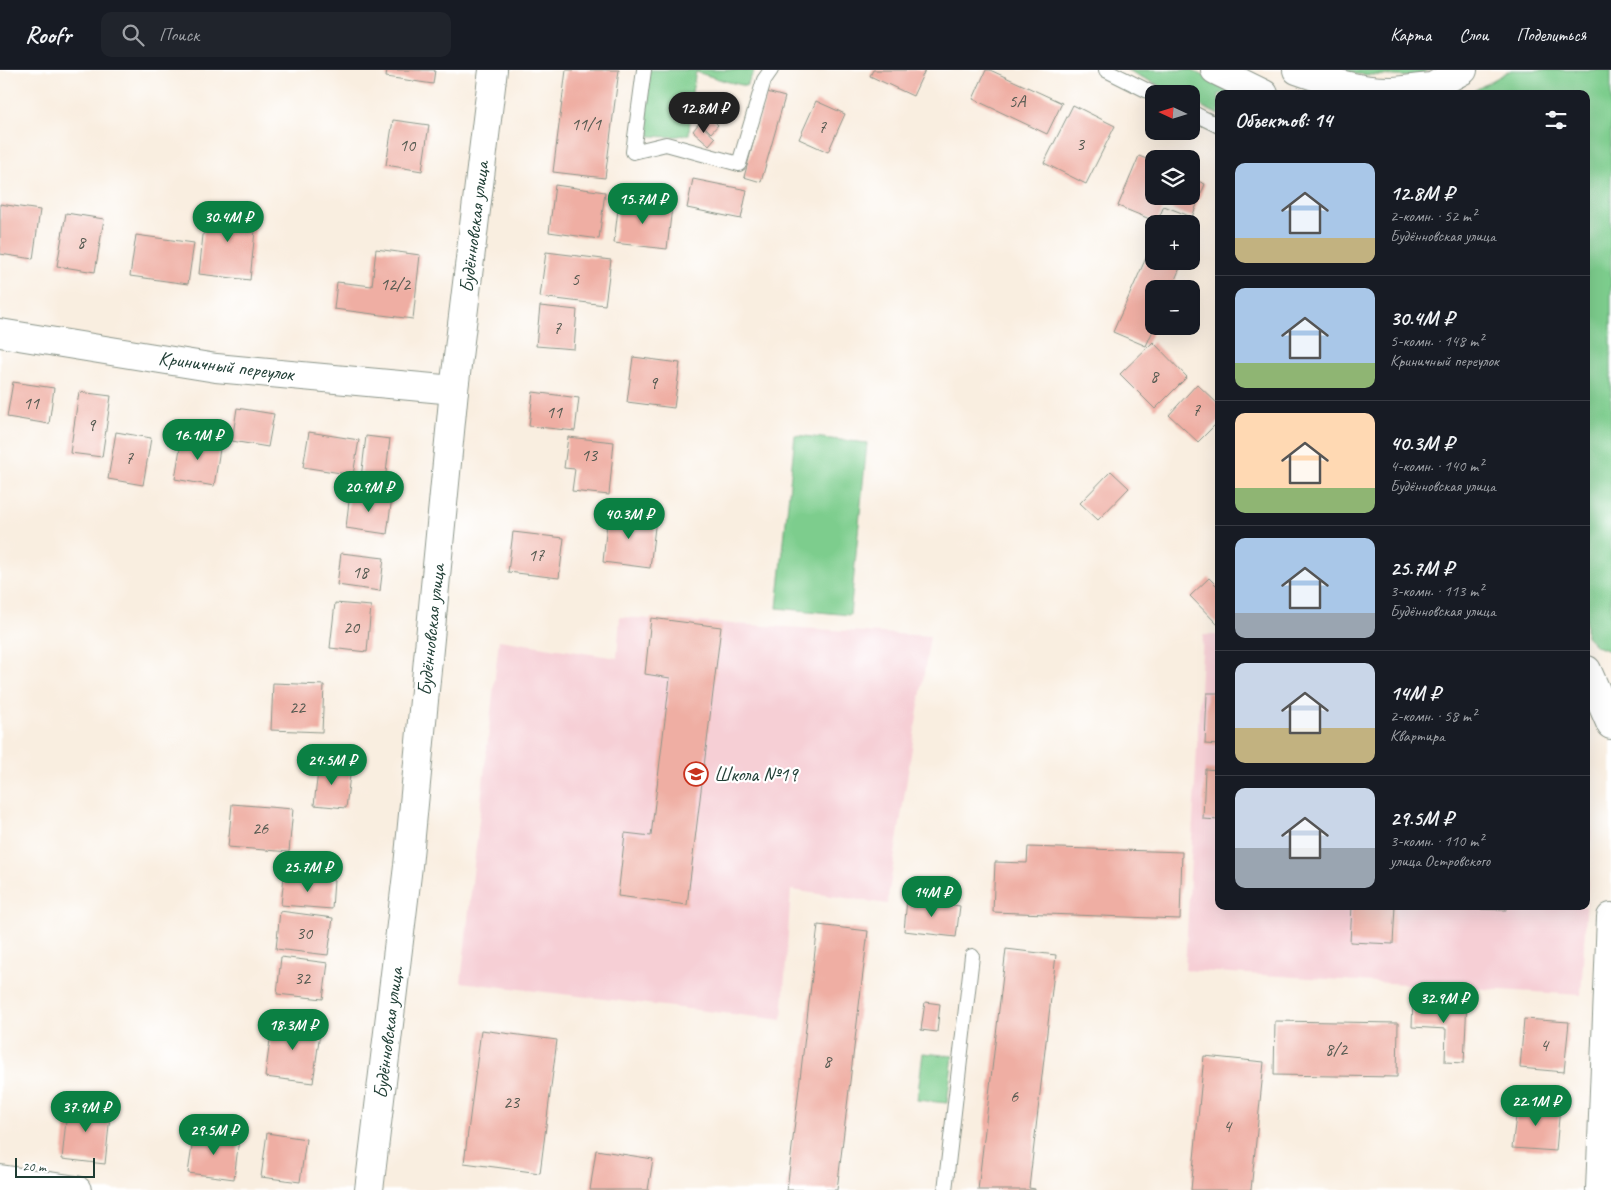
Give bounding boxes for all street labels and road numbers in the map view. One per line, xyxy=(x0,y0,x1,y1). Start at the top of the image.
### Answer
street label: Будённовская улица xyxy=(454,158,495,294)
street label: Криничный переулок xyxy=(157,345,296,387)
street label: Будённовская улица xyxy=(412,561,451,697)
street label: Будённовская улица xyxy=(368,964,409,1100)

